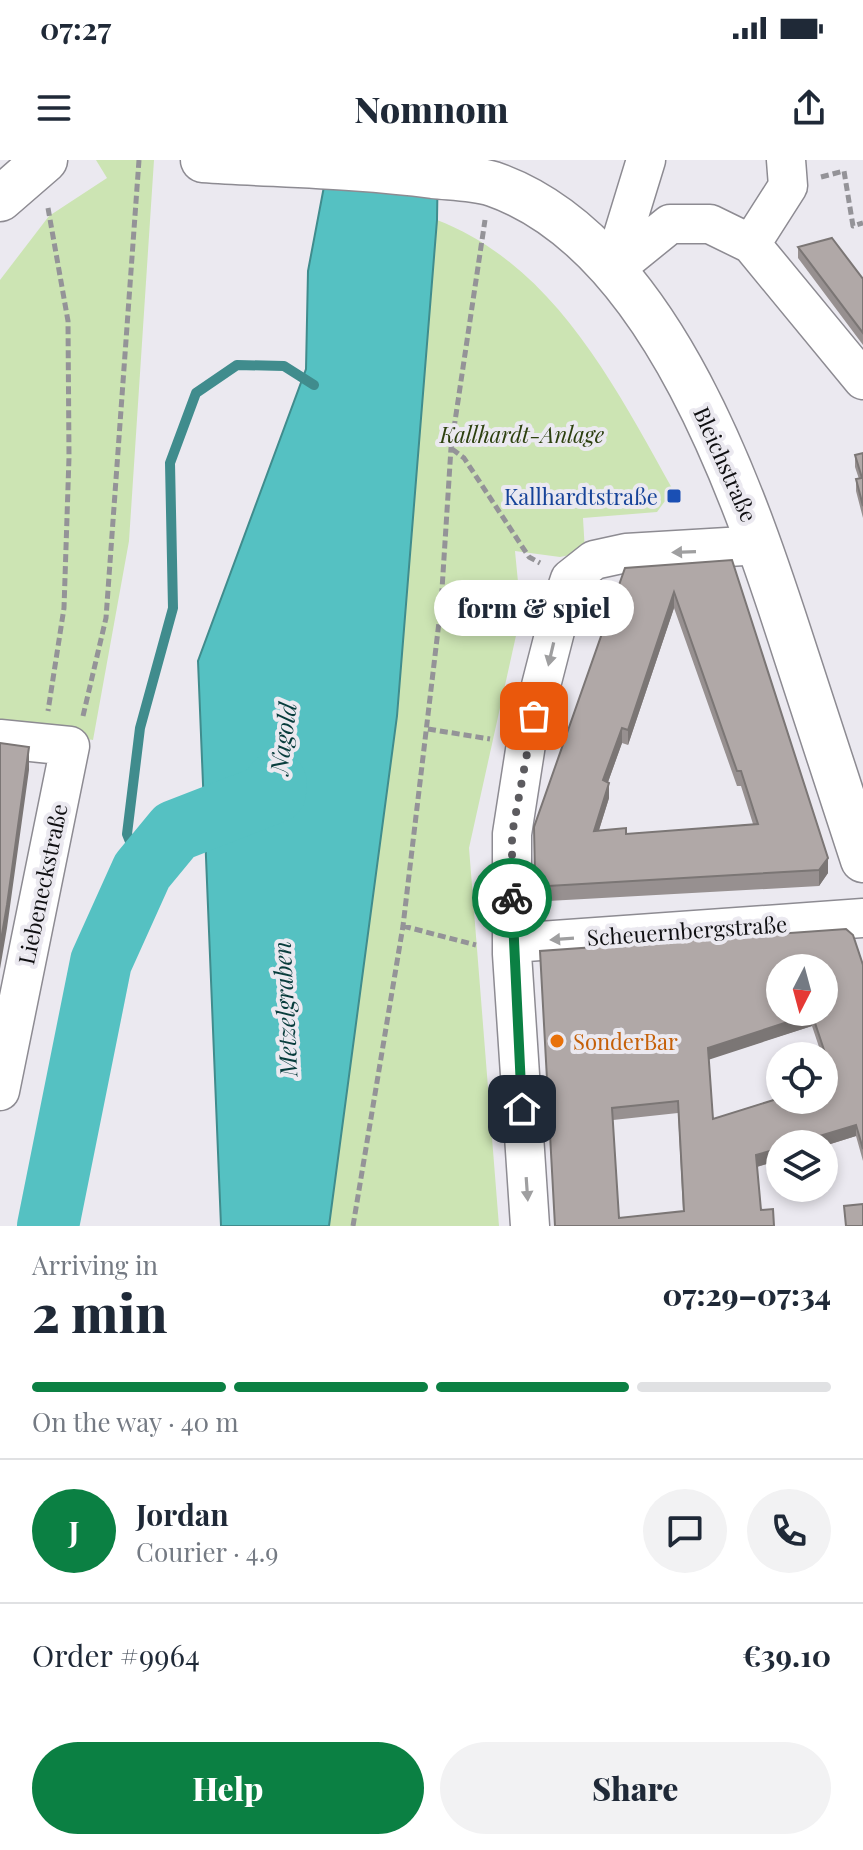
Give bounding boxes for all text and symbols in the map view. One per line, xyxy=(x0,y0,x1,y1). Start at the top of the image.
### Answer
text: 07:27 xyxy=(40,8,111,48)
text: Nomnom xyxy=(354,84,509,132)
icon: menu xyxy=(32,86,76,130)
icon: share xyxy=(787,86,831,130)
street label: Bleichstraße xyxy=(687,402,765,526)
park label: Kallhardt-Anlage xyxy=(439,419,605,449)
place label: Kallhardtstraße xyxy=(504,481,658,511)
marker: Kallhardtstraße xyxy=(665,487,683,505)
one-way arrow xyxy=(671,545,696,558)
callout: form & spiel xyxy=(434,580,634,636)
text: form & spiel xyxy=(457,590,611,625)
one-way arrow xyxy=(544,642,557,667)
pin xyxy=(500,682,568,750)
icon: bag xyxy=(512,694,556,738)
water label: Nagold xyxy=(261,699,303,778)
street label: Liebeneckstraße xyxy=(10,801,74,967)
courier xyxy=(472,858,552,938)
icon: bike xyxy=(490,876,534,920)
street label: Scheuernbergstraße xyxy=(586,908,788,952)
one-way arrow xyxy=(549,933,574,946)
water label: Metzelgraben xyxy=(264,940,304,1079)
north arrow xyxy=(766,954,838,1026)
map controls xyxy=(766,954,838,1202)
place label: SonderBar xyxy=(573,1026,678,1056)
marker: SonderBar xyxy=(548,1032,566,1050)
button: locate xyxy=(766,1042,838,1114)
pin xyxy=(488,1075,556,1143)
icon: home xyxy=(500,1087,544,1131)
button: layers xyxy=(766,1130,838,1202)
one-way arrow xyxy=(521,1177,534,1202)
text: Arriving in xyxy=(32,1247,158,1282)
text: 07:29–07:34 xyxy=(662,1274,831,1314)
text: 2 min xyxy=(32,1277,167,1346)
text: On the way · 40 m xyxy=(32,1404,239,1439)
button: chat xyxy=(643,1489,727,1573)
button: phone xyxy=(747,1489,831,1573)
text: Jordan xyxy=(136,1494,229,1534)
text: J xyxy=(69,1511,79,1551)
text: Courier · 4.9 xyxy=(136,1534,278,1569)
text: Order #9964 xyxy=(32,1635,200,1675)
text: €39.10 xyxy=(742,1635,831,1675)
button: Help xyxy=(32,1742,424,1834)
button: Share xyxy=(440,1742,831,1834)

